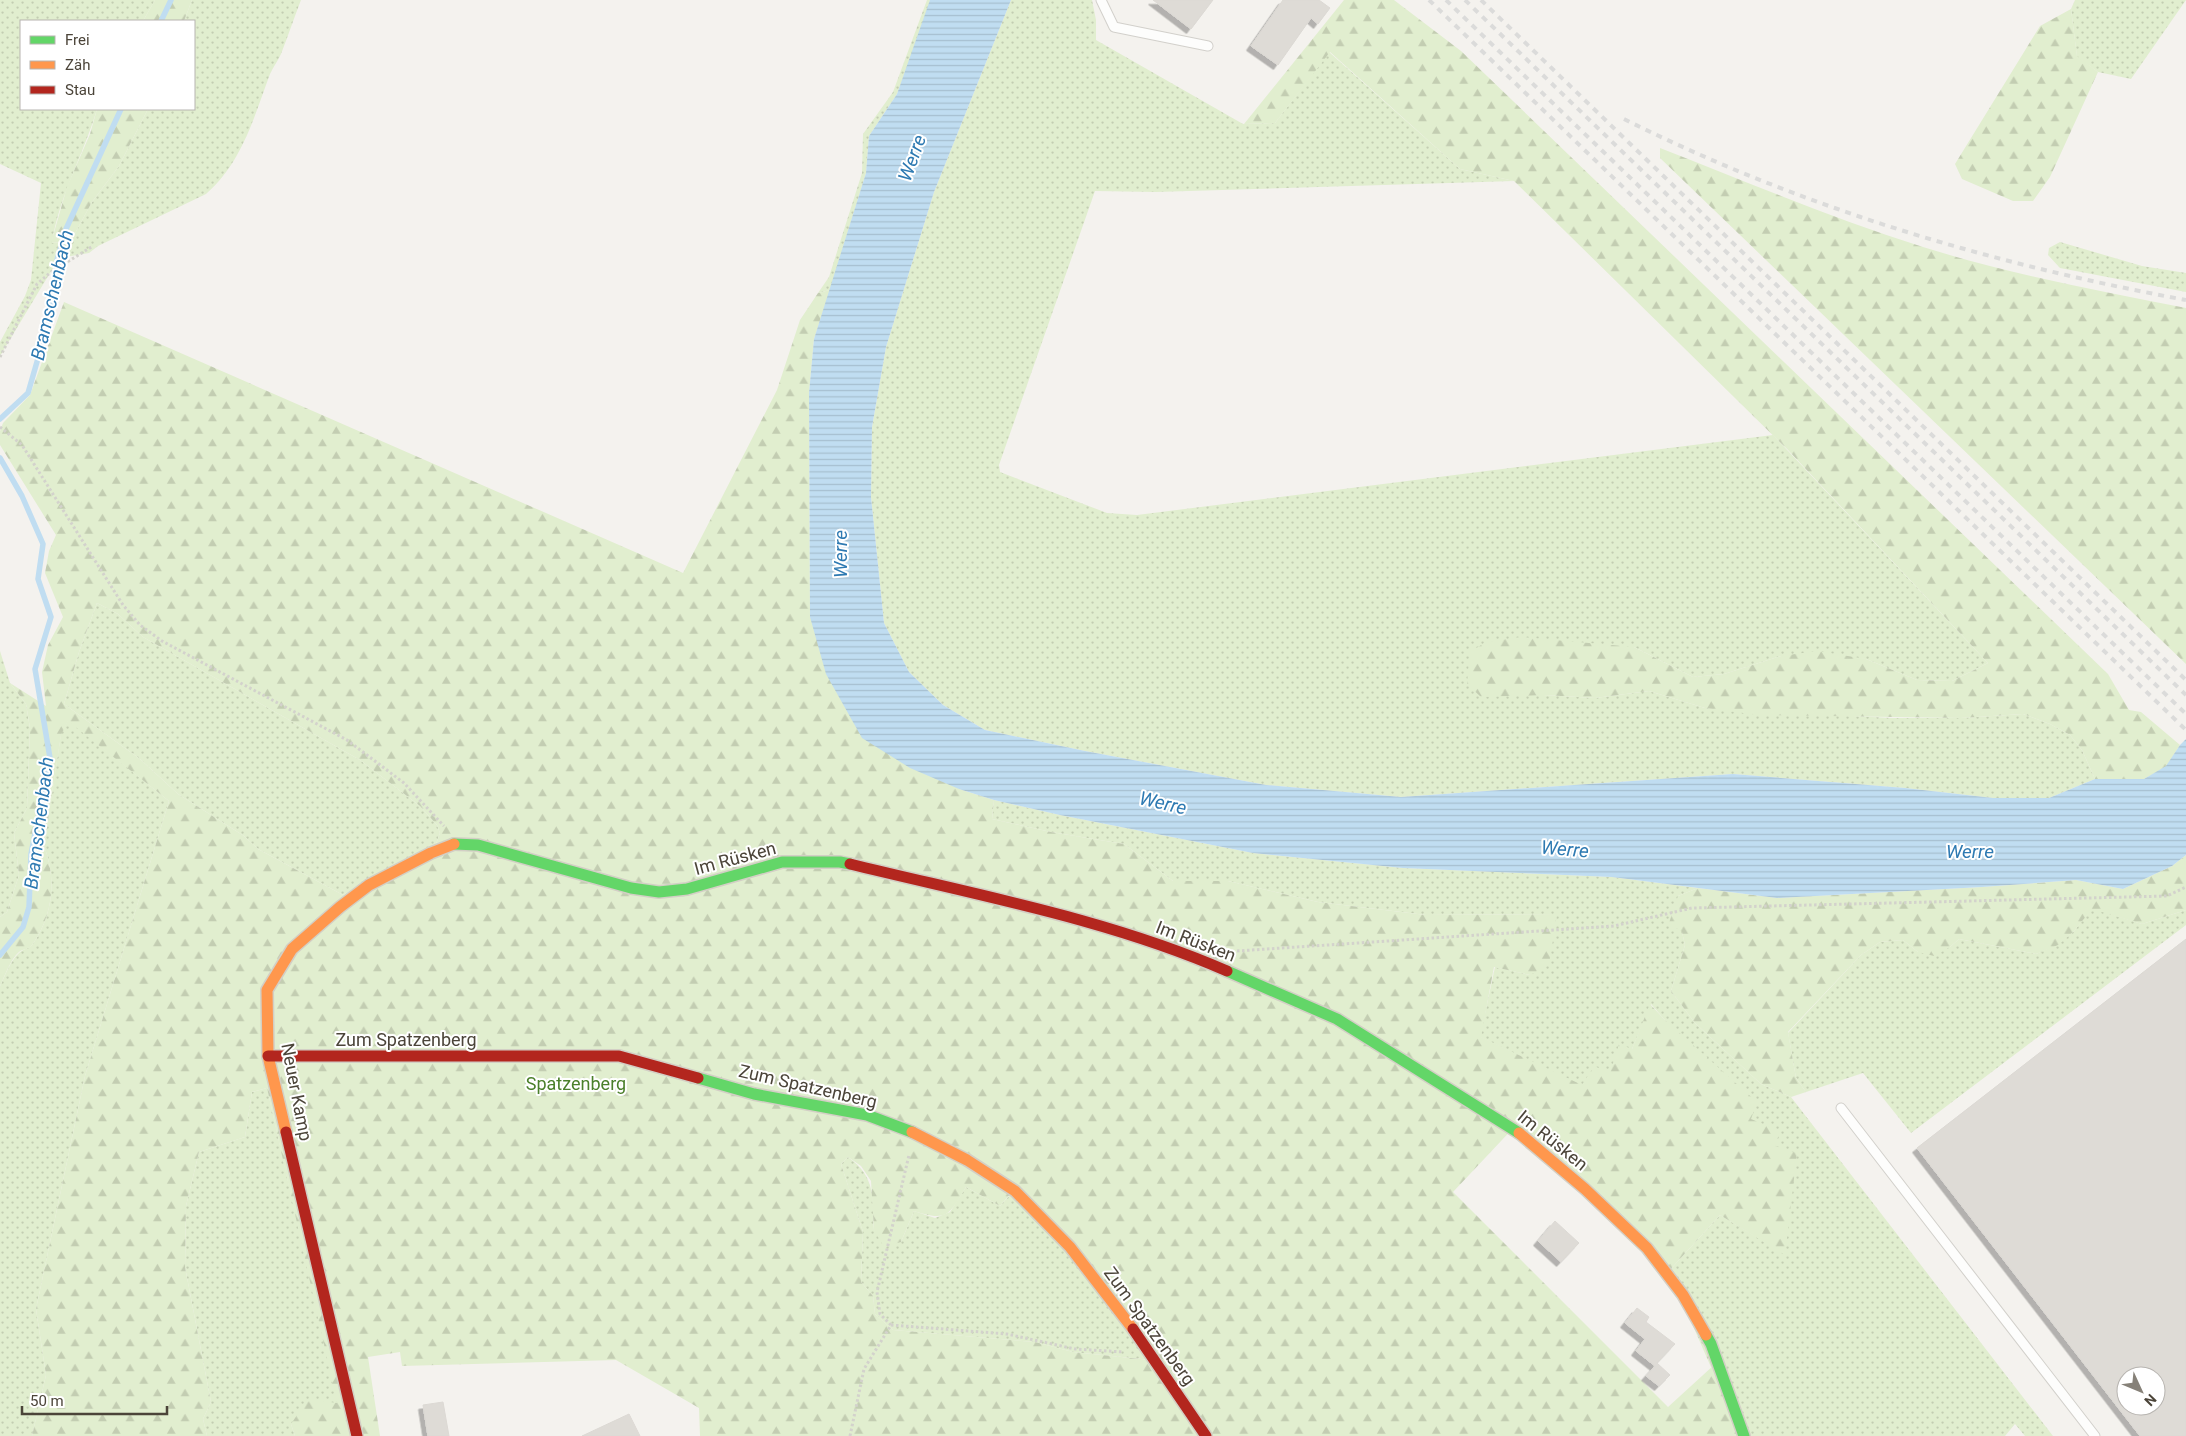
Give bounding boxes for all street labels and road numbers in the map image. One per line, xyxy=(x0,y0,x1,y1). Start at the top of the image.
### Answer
street label: Im Rüsken xyxy=(692,837,778,879)
street label: Im Rüsken xyxy=(1153,916,1239,966)
street label: Zum Spatzenberg xyxy=(335,1029,477,1050)
street label: Neuer Kamp xyxy=(277,1041,317,1143)
street label: Zum Spatzenberg xyxy=(737,1060,879,1112)
street label: Im Rüsken xyxy=(1514,1105,1592,1175)
street label: Zum Spatzenberg xyxy=(1100,1263,1200,1389)

